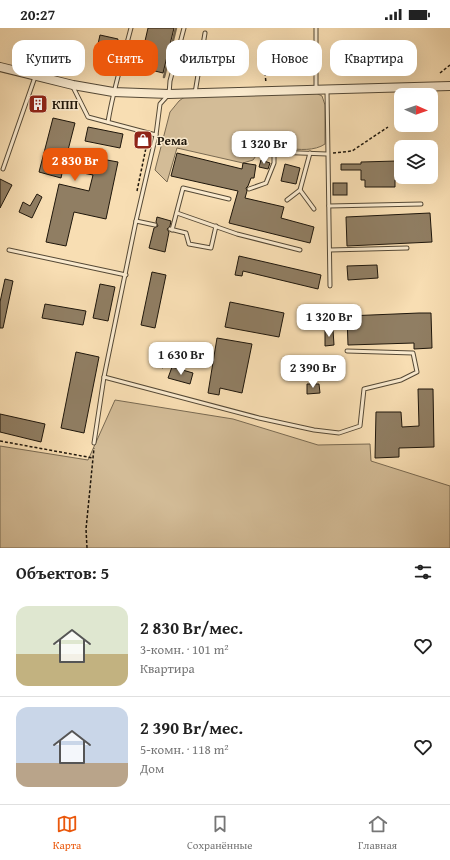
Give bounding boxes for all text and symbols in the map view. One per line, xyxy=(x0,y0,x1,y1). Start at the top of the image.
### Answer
text: 20:27 xyxy=(20,4,55,25)
chip: Купить xyxy=(12,40,85,76)
chip: Снять xyxy=(93,40,158,76)
chip: Фильтры xyxy=(166,40,249,76)
chip: Новое xyxy=(257,40,322,76)
chip: Квартира xyxy=(330,40,417,76)
north arrow xyxy=(394,88,438,132)
map controls xyxy=(394,88,438,184)
building icon: КПП xyxy=(27,93,49,115)
place label: КПП xyxy=(52,95,78,114)
shop icon: Рема xyxy=(132,129,154,151)
place label: Рема xyxy=(157,131,188,150)
pin: 1 320 Br xyxy=(223,131,305,165)
text: 1 320 Br xyxy=(241,134,287,153)
button: layers xyxy=(394,140,438,184)
pin: 2 830 Br xyxy=(34,148,116,182)
text: 2 830 Br xyxy=(52,151,98,170)
pin: 1 320 Br xyxy=(288,304,370,338)
text: 1 320 Br xyxy=(306,307,352,326)
pin: 1 630 Br xyxy=(140,342,222,376)
text: 1 630 Br xyxy=(158,345,204,364)
pin: 2 390 Br xyxy=(272,355,354,389)
text: 2 390 Br xyxy=(290,358,336,377)
text: Объектов: 5 xyxy=(16,560,109,585)
icon: filters xyxy=(412,561,434,583)
text: 2 830 Br/мес. xyxy=(140,615,243,640)
icon: home xyxy=(48,622,96,670)
icon: heart xyxy=(412,635,434,657)
text: 3-комн. · 101 m² xyxy=(140,640,229,659)
text: Квартира xyxy=(140,659,195,678)
text: 2 390 Br/мес. xyxy=(140,715,243,740)
icon: home xyxy=(48,723,96,771)
icon: heart xyxy=(412,736,434,758)
text: 5-комн. · 118 m² xyxy=(140,740,229,759)
text: Дом xyxy=(140,759,164,778)
tab: Карта xyxy=(53,813,81,853)
tab: Сохранённые xyxy=(187,813,252,853)
tab: Главная xyxy=(358,813,397,853)

